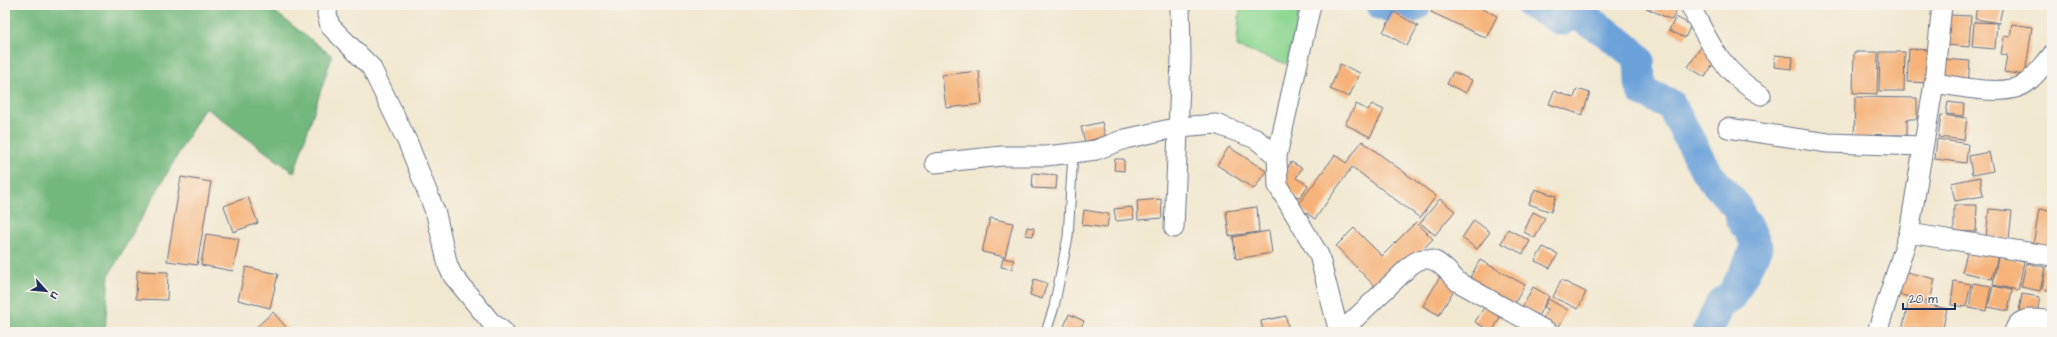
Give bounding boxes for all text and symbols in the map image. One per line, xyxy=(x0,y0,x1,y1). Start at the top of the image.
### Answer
north arrow xyxy=(26,271,66,311)
scale bar xyxy=(1903,285,1955,311)
text: U xyxy=(46,288,63,301)
text: 20 m xyxy=(1909,291,1938,308)

